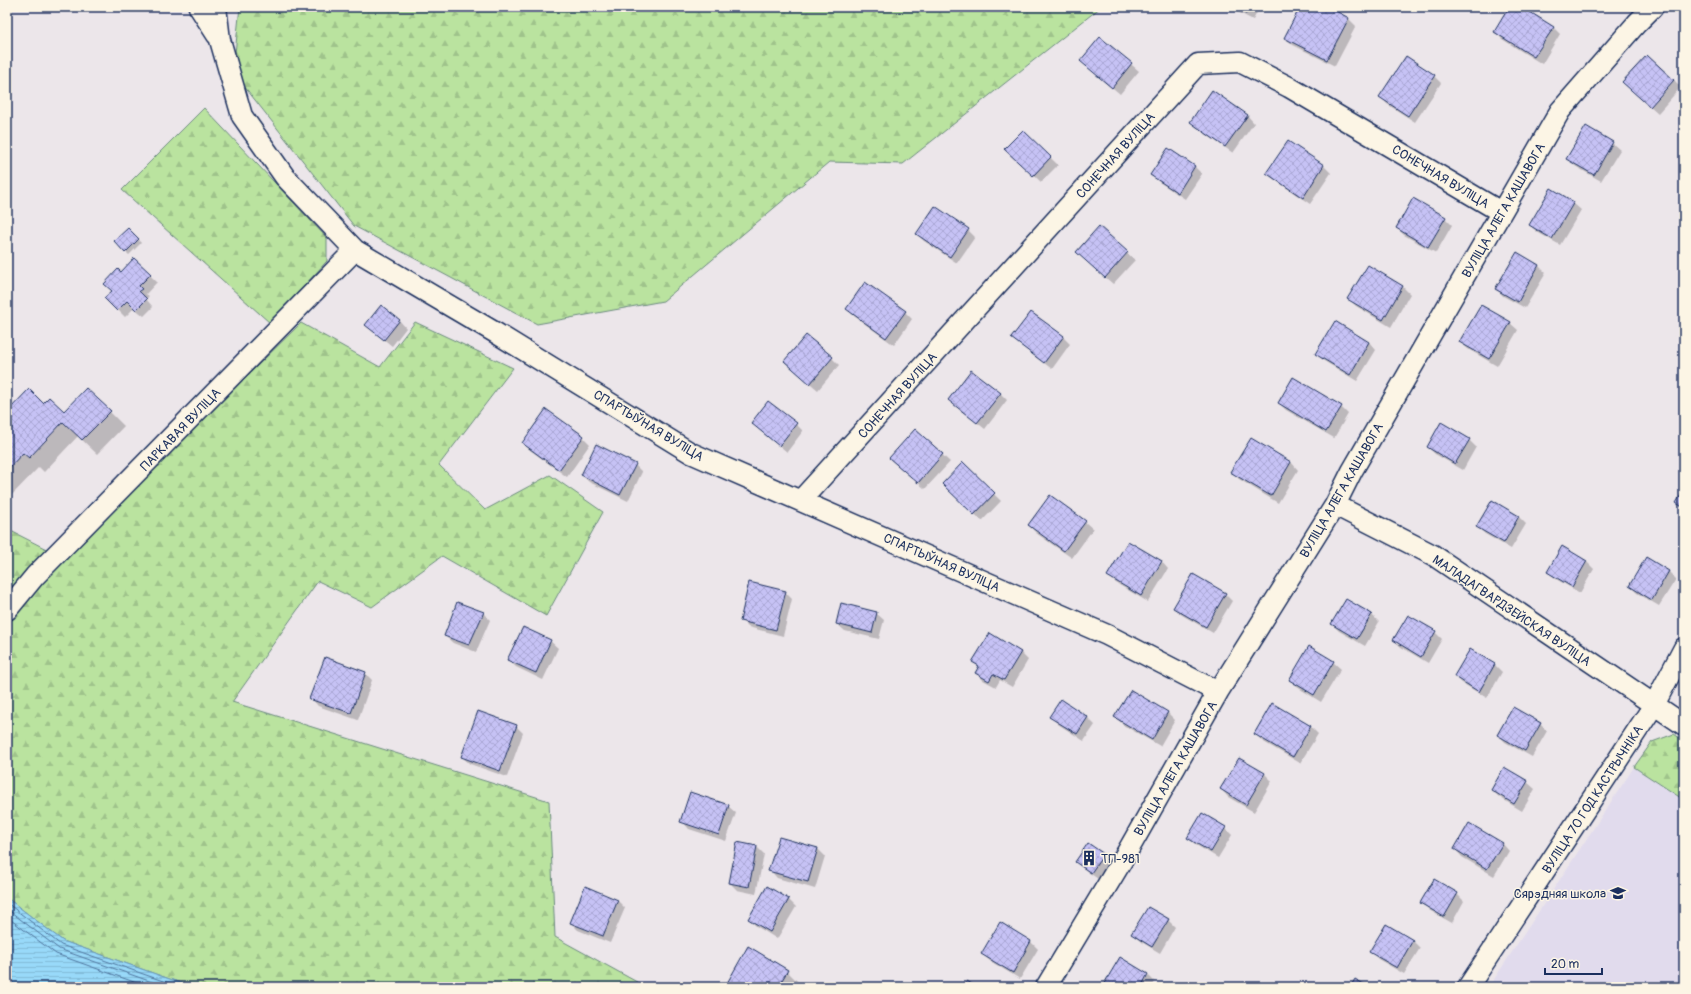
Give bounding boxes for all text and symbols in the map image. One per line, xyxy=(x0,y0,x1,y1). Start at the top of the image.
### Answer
street label: СОНЕЧНАЯ ВУЛІЦА xyxy=(1073,109,1159,202)
street label: ВУЛІЦА АЛЕГА КАШАВОГА xyxy=(1459,140,1549,281)
street label: СОНЕЧНАЯ ВУЛІЦА xyxy=(1389,142,1492,212)
street label: СОНЕЧНАЯ ВУЛІЦА xyxy=(855,349,941,442)
street label: ПАРКАВАЯ ВУЛІЦА xyxy=(137,385,225,474)
street label: СПАРТЫЎНАЯ ВУЛІЦА xyxy=(590,387,707,465)
street label: ВУЛІЦА АЛЕГА КАШАВОГА xyxy=(1297,420,1387,561)
street label: СПАРТЫЎНАЯ ВУЛІЦА xyxy=(881,530,1003,596)
street label: МАЛАДАГВАРДЗЕЙСКАЯ ВУЛІЦА xyxy=(1429,552,1594,670)
street label: ВУЛІЦА АЛЕГА КАШАВОГА xyxy=(1131,698,1221,839)
street label: ВУЛІЦА 70 ГОД КАСТРЫЧНІКА xyxy=(1539,722,1647,877)
building icon: ТП-981 xyxy=(1080,849,1098,867)
place label: ТП-981 xyxy=(1101,851,1140,867)
school or university icon: Сярэдняя школа xyxy=(1609,884,1627,902)
place label: Сярэдняя школа xyxy=(1514,886,1606,902)
scale bar xyxy=(1545,950,1602,976)
text: 20 m xyxy=(1551,957,1580,972)

